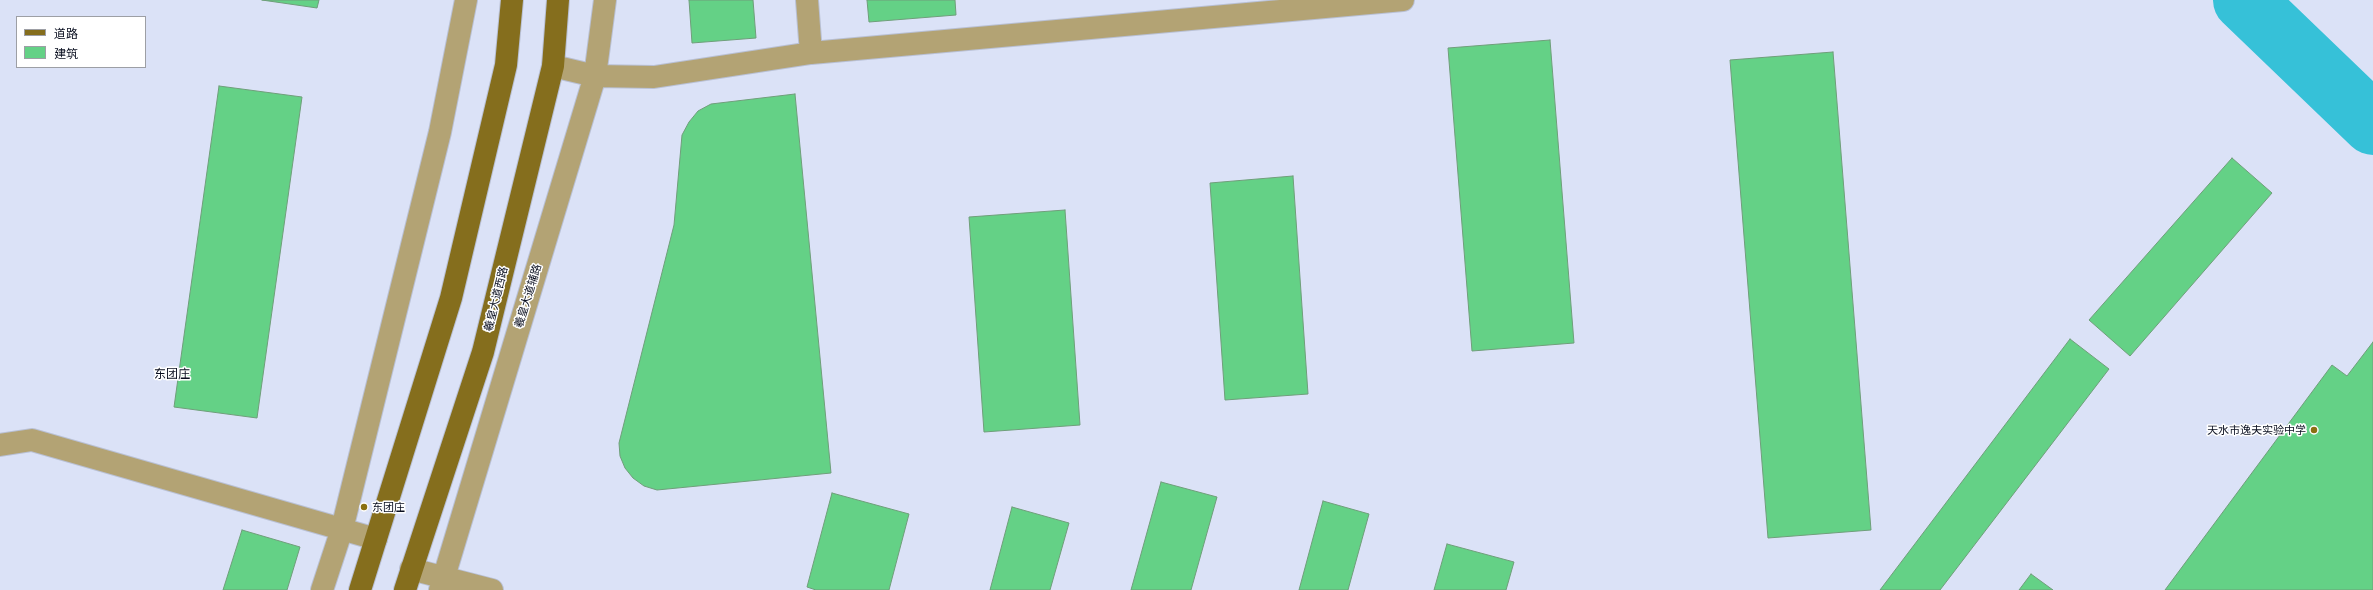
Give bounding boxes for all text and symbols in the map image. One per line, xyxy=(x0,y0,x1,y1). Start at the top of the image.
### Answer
legend xyxy=(16,16,146,68)
text: 道路 xyxy=(54,26,78,40)
text: 建筑 xyxy=(54,46,78,60)
street label: 羲皇大道辅路 xyxy=(512,263,544,329)
street label: 羲皇大道西路 xyxy=(482,265,510,333)
district label: 东团庄 xyxy=(154,367,190,381)
place label: 天水市逸夫实验中学 xyxy=(2207,423,2306,437)
marker: 天水市逸夫实验中学 xyxy=(2309,425,2319,435)
place label: 东团庄 xyxy=(372,500,405,514)
marker: 东团庄 xyxy=(359,502,369,512)

